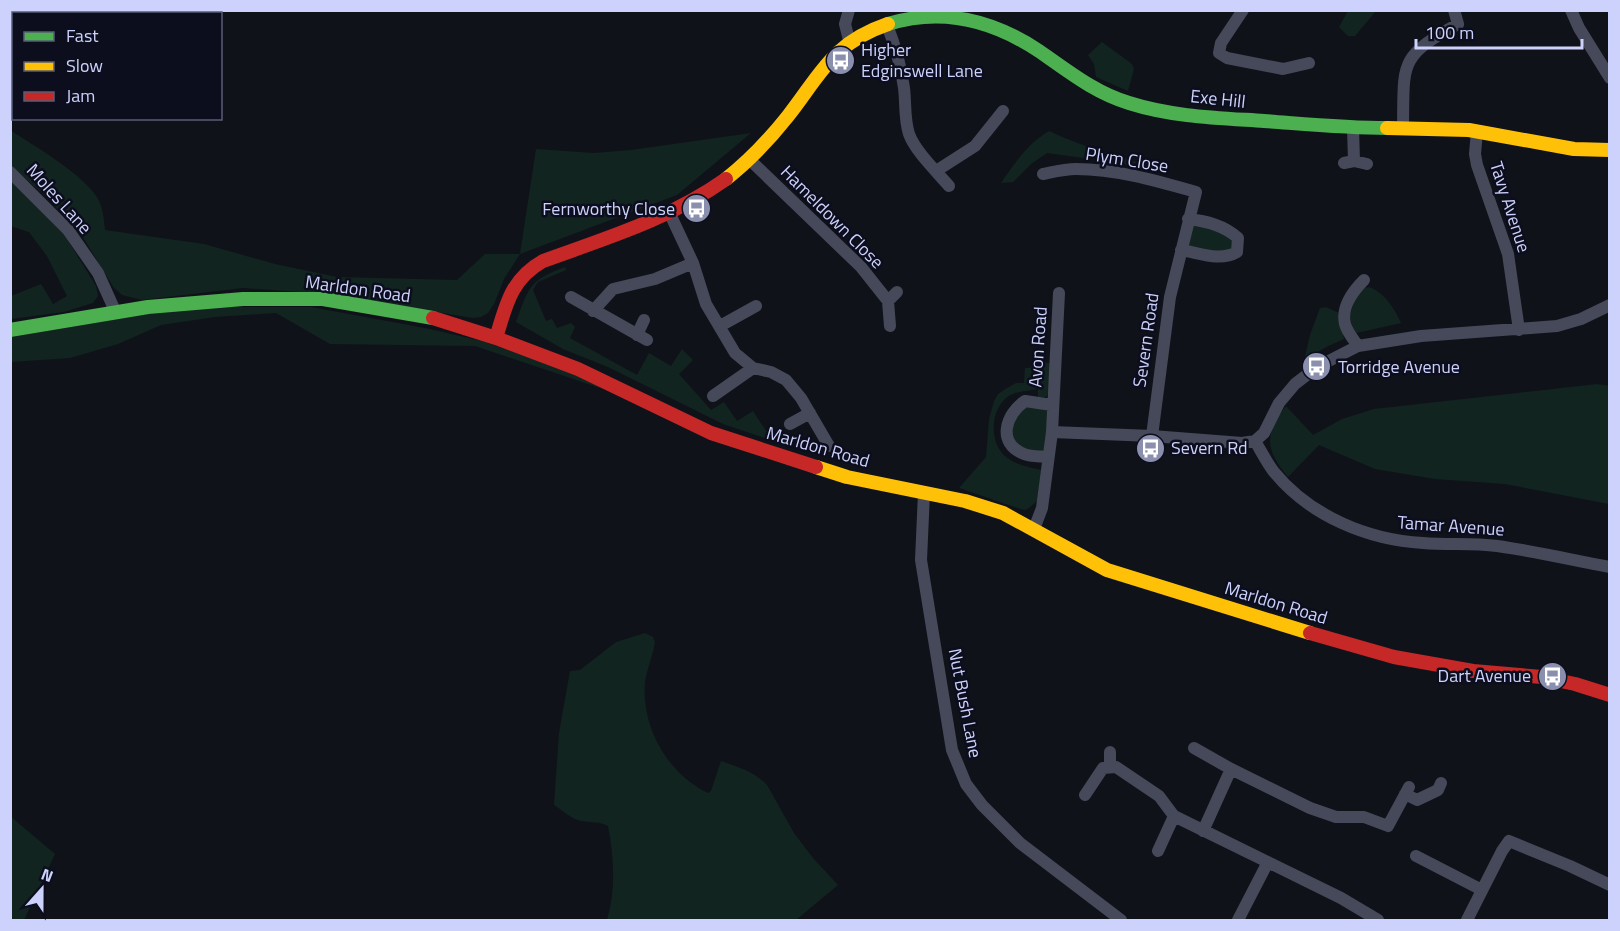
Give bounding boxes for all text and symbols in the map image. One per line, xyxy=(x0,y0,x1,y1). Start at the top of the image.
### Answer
legend xyxy=(12,12,222,120)
scale bar xyxy=(1416,12,1582,50)
text: 100 m xyxy=(1425,19,1474,46)
text: Fast xyxy=(66,22,99,49)
place label: Higher Edginswell Lane xyxy=(861,36,983,84)
bus stop icon: Higher Edginswell Lane xyxy=(824,44,856,76)
text: Slow xyxy=(66,52,103,79)
text: Jam xyxy=(66,82,95,109)
street label: Exe Hill xyxy=(1189,82,1247,115)
street label: Plym Close xyxy=(1084,140,1170,179)
street label: Moles Lane xyxy=(20,157,98,240)
street label: Tavy Avenue xyxy=(1483,158,1538,256)
street label: Hameldown Close xyxy=(774,159,890,275)
bus stop icon: Fernworthy Close xyxy=(680,193,712,225)
place label: Fernworthy Close xyxy=(542,195,675,222)
street label: Marldon Road xyxy=(304,268,413,309)
street label: Severn Road xyxy=(1126,291,1165,389)
street label: Avon Road xyxy=(1021,306,1054,388)
bus stop icon: Torridge Avenue xyxy=(1301,351,1333,383)
place label: Torridge Avenue xyxy=(1338,353,1460,380)
street label: Marldon Road xyxy=(763,419,873,474)
bus stop icon: Severn Rd xyxy=(1134,432,1166,464)
place label: Severn Rd xyxy=(1171,434,1248,461)
street label: Tamar Avenue xyxy=(1396,508,1506,543)
street label: Marldon Road xyxy=(1221,574,1331,631)
street label: Nut Bush Lane xyxy=(942,646,989,760)
bus stop icon: Dart Avenue xyxy=(1536,660,1568,692)
place label: Dart Avenue xyxy=(1438,662,1531,689)
north arrow xyxy=(12,859,72,919)
text: N xyxy=(38,862,57,888)

